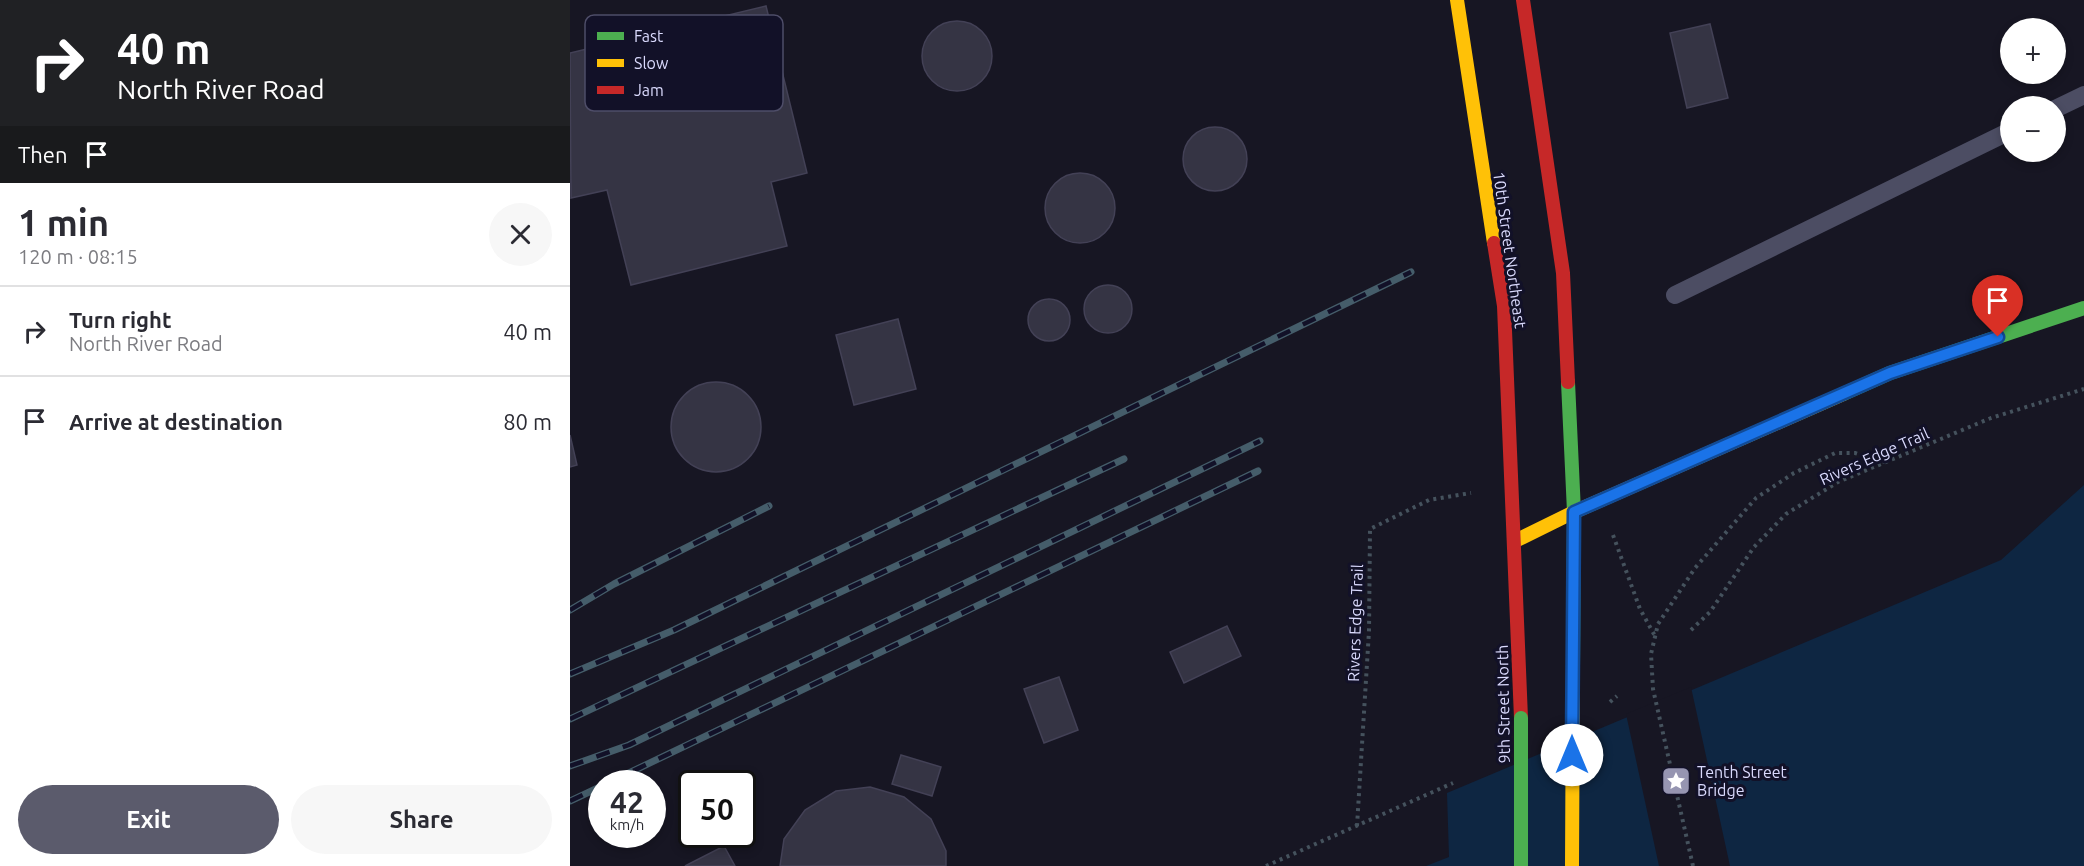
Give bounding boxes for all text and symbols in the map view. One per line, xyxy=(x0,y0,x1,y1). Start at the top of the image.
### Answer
legend xyxy=(585,15,783,111)
map controls xyxy=(2000,18,2066,162)
button: + xyxy=(2000,18,2066,84)
icon: right xyxy=(18,24,96,102)
text: 40 m xyxy=(117,25,211,72)
text: Fast xyxy=(634,27,664,45)
text: Slow xyxy=(634,54,669,72)
text: North River Road xyxy=(117,74,325,104)
text: Jam xyxy=(634,81,664,99)
button: − xyxy=(2000,96,2066,162)
icon: arrive xyxy=(80,138,113,171)
text: Then xyxy=(18,142,68,167)
street label: 10th Street Northeast xyxy=(1490,170,1530,330)
text: 1 min xyxy=(18,202,109,243)
button: close xyxy=(489,203,552,266)
text: 120 m · 08:15 xyxy=(18,245,138,268)
pin xyxy=(1972,275,2023,337)
icon: arrive xyxy=(1981,284,2014,317)
text: Turn right xyxy=(69,307,171,332)
icon: right xyxy=(18,315,51,348)
text: 40 m xyxy=(503,319,552,344)
text: North River Road xyxy=(69,332,223,355)
icon: arrive xyxy=(18,405,51,438)
text: Arrive at destination xyxy=(69,409,283,434)
text: 80 m xyxy=(503,409,552,434)
street label: Rivers Edge Trail xyxy=(1817,424,1931,488)
street label: Rivers Edge Trail xyxy=(1344,564,1366,682)
street label: 9th Street North xyxy=(1493,644,1513,764)
position arrow xyxy=(1540,723,1604,787)
place label: Tenth Street Bridge xyxy=(1697,763,1788,799)
place icon: Tenth Street Bridge xyxy=(1660,765,1692,797)
speed limit sign: 50 xyxy=(678,770,756,848)
button: Exit xyxy=(18,785,279,854)
button: Share xyxy=(291,785,552,854)
text: 42 xyxy=(610,785,644,819)
text: km/h xyxy=(610,816,644,833)

